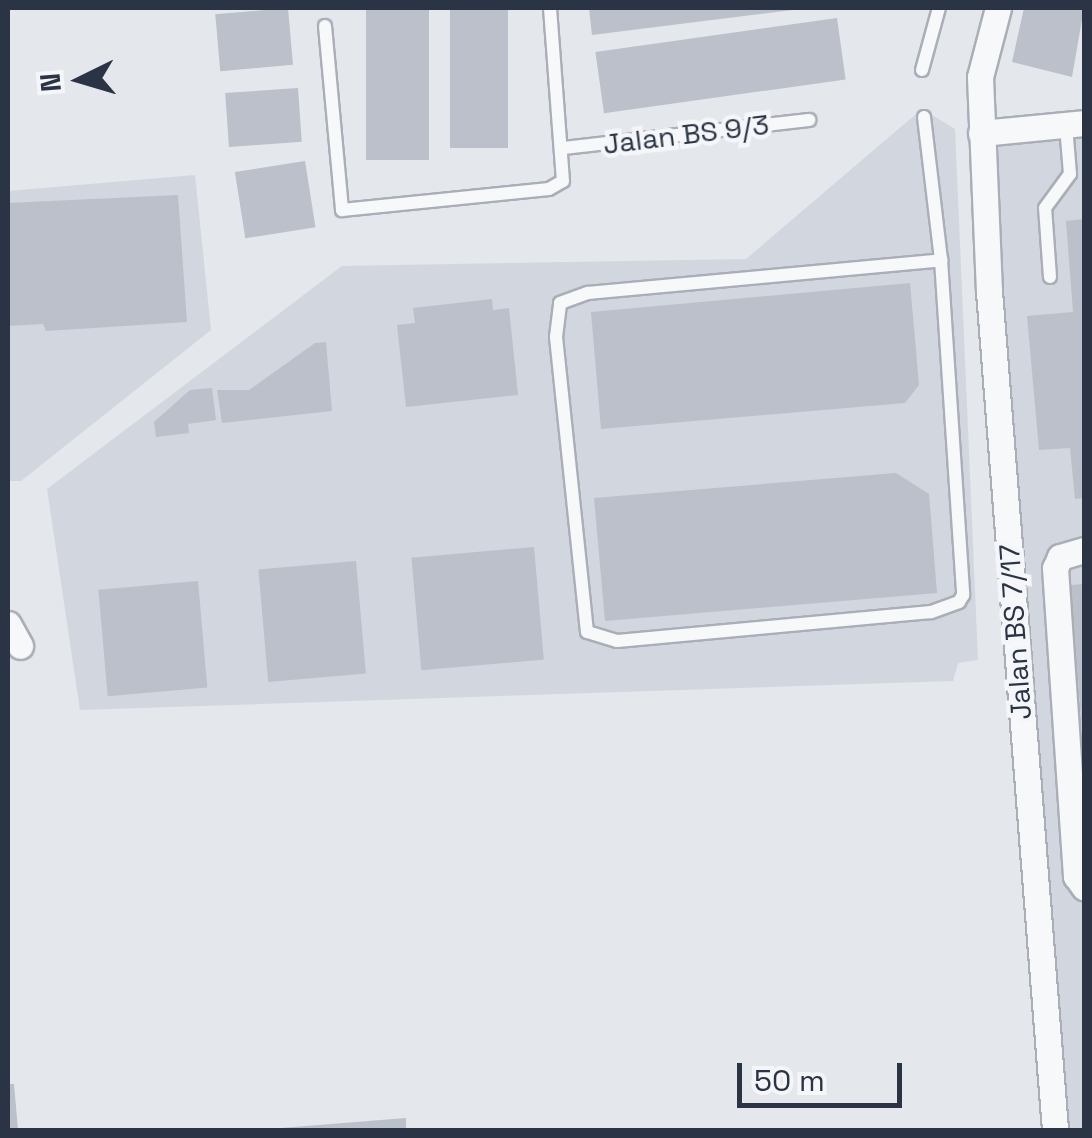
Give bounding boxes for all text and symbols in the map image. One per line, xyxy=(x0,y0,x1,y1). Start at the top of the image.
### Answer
north arrow xyxy=(30,30,130,130)
text: N xyxy=(31,72,69,94)
street label: Jalan BS 9/3 xyxy=(601,107,771,161)
street label: Jalan BS 7/17 xyxy=(992,543,1038,721)
scale bar xyxy=(742,1043,907,1105)
text: 50 m xyxy=(754,1061,825,1100)

